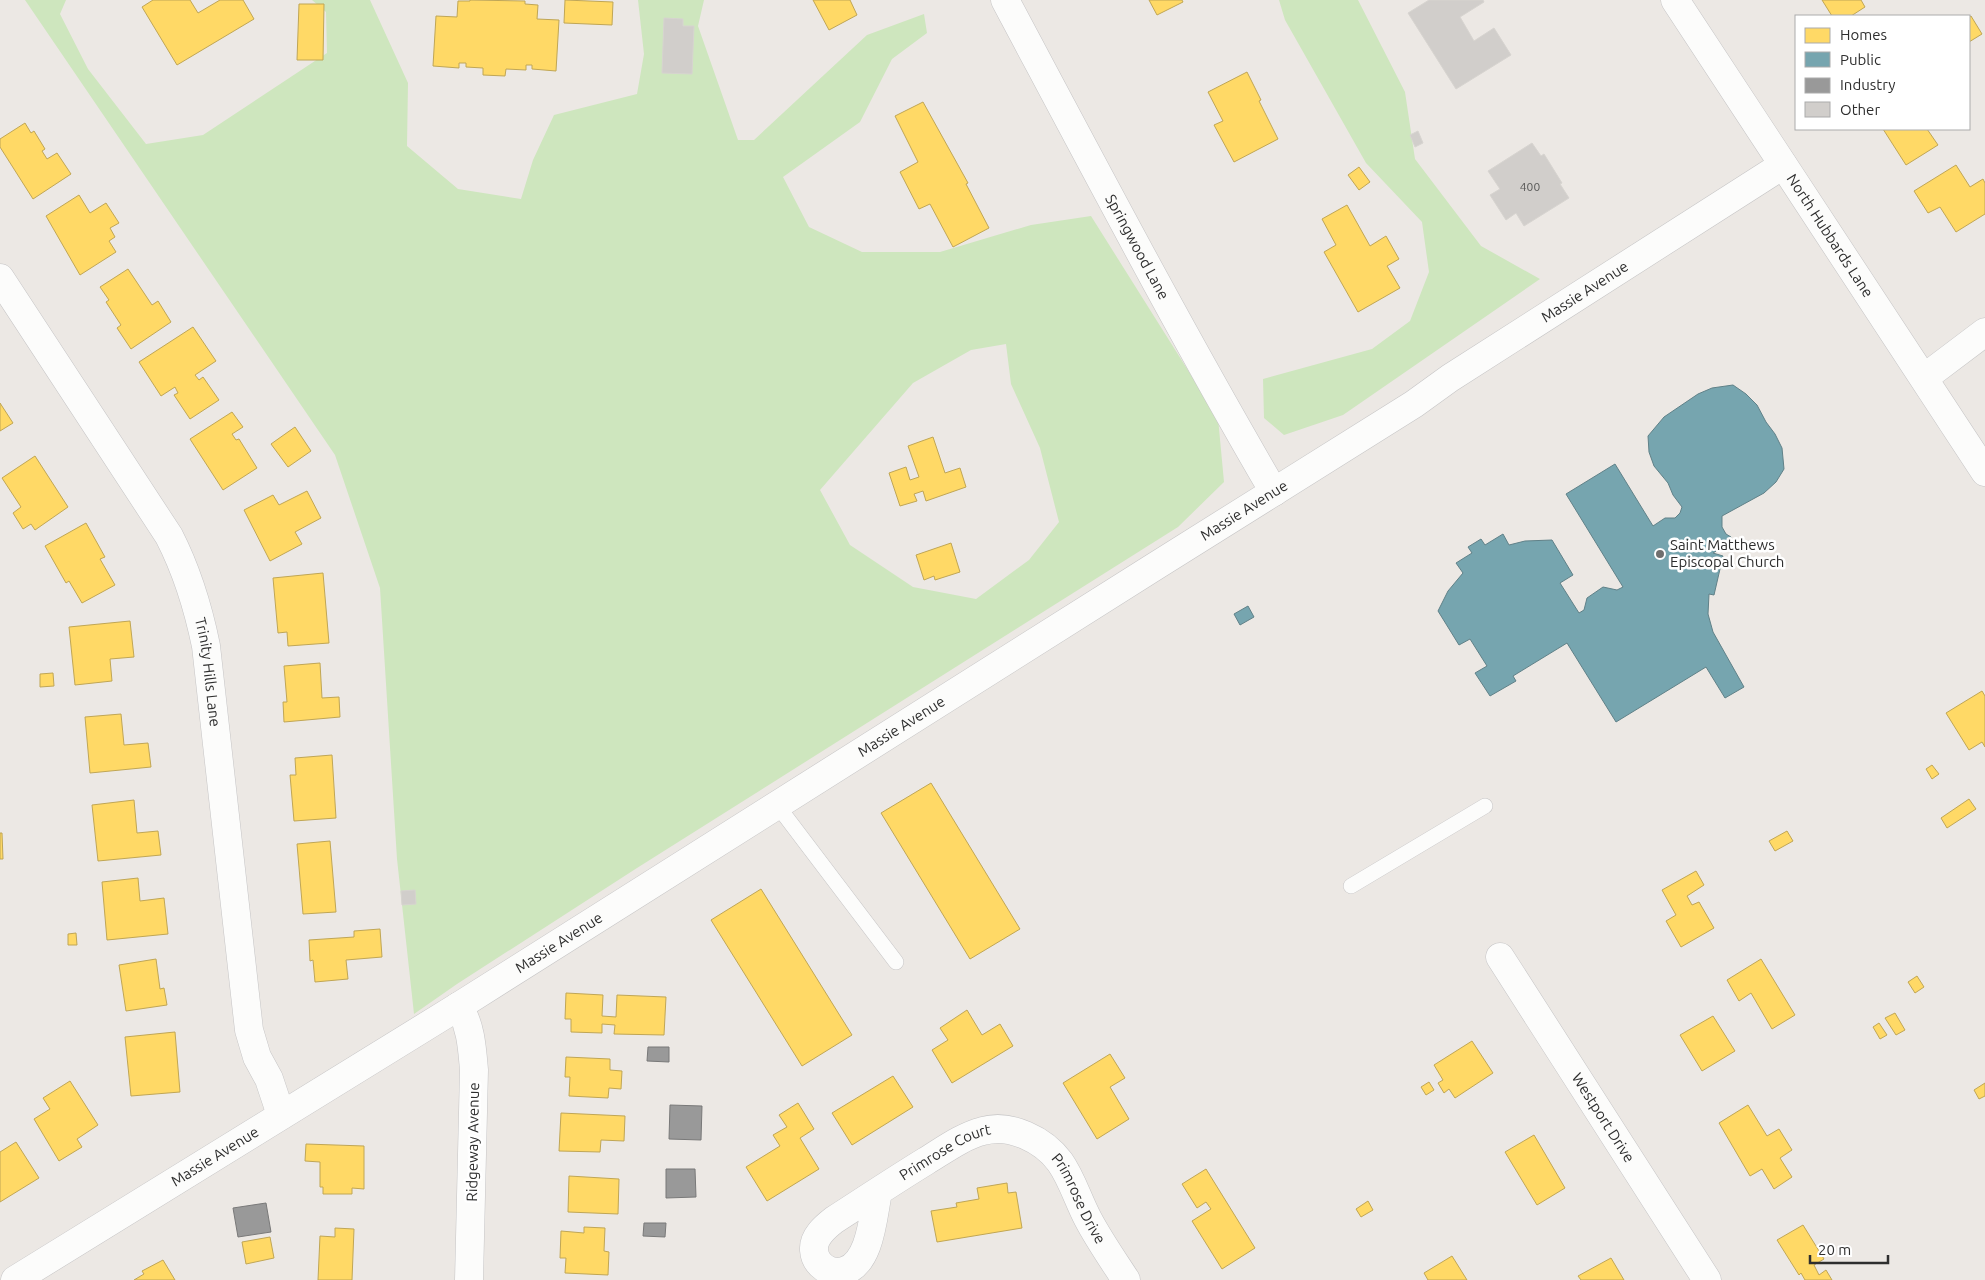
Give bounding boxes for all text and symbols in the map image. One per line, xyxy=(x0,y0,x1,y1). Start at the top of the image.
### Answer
legend xyxy=(1795,15,1970,130)
text: Homes xyxy=(1840,26,1887,43)
text: Public xyxy=(1840,51,1881,68)
text: Industry xyxy=(1840,76,1895,93)
text: Other xyxy=(1840,101,1880,118)
street label: North Hubbards Lane xyxy=(1784,171,1877,300)
house number: 400 xyxy=(1520,180,1540,193)
street label: Springwood Lane xyxy=(1102,191,1173,302)
street label: Massie Avenue xyxy=(1538,257,1631,325)
street label: Massie Avenue xyxy=(1197,476,1291,544)
place label: Saint Matthews Episcopal Church xyxy=(1670,536,1784,570)
marker: Saint Matthews Episcopal Church xyxy=(1654,548,1666,560)
street label: Trinity Hills Lane xyxy=(192,616,224,728)
street label: Massie Avenue xyxy=(854,692,948,760)
street label: Massie Avenue xyxy=(512,909,605,976)
street label: Westport Drive xyxy=(1569,1070,1638,1165)
street label: Ridgeway Avenue xyxy=(463,1082,482,1202)
street label: Primrose Court xyxy=(896,1120,992,1183)
street label: Massie Avenue xyxy=(168,1123,262,1190)
street label: Primrose Drive xyxy=(1048,1150,1109,1247)
scale bar xyxy=(1810,1232,1888,1264)
text: 20 m xyxy=(1818,1241,1851,1258)

